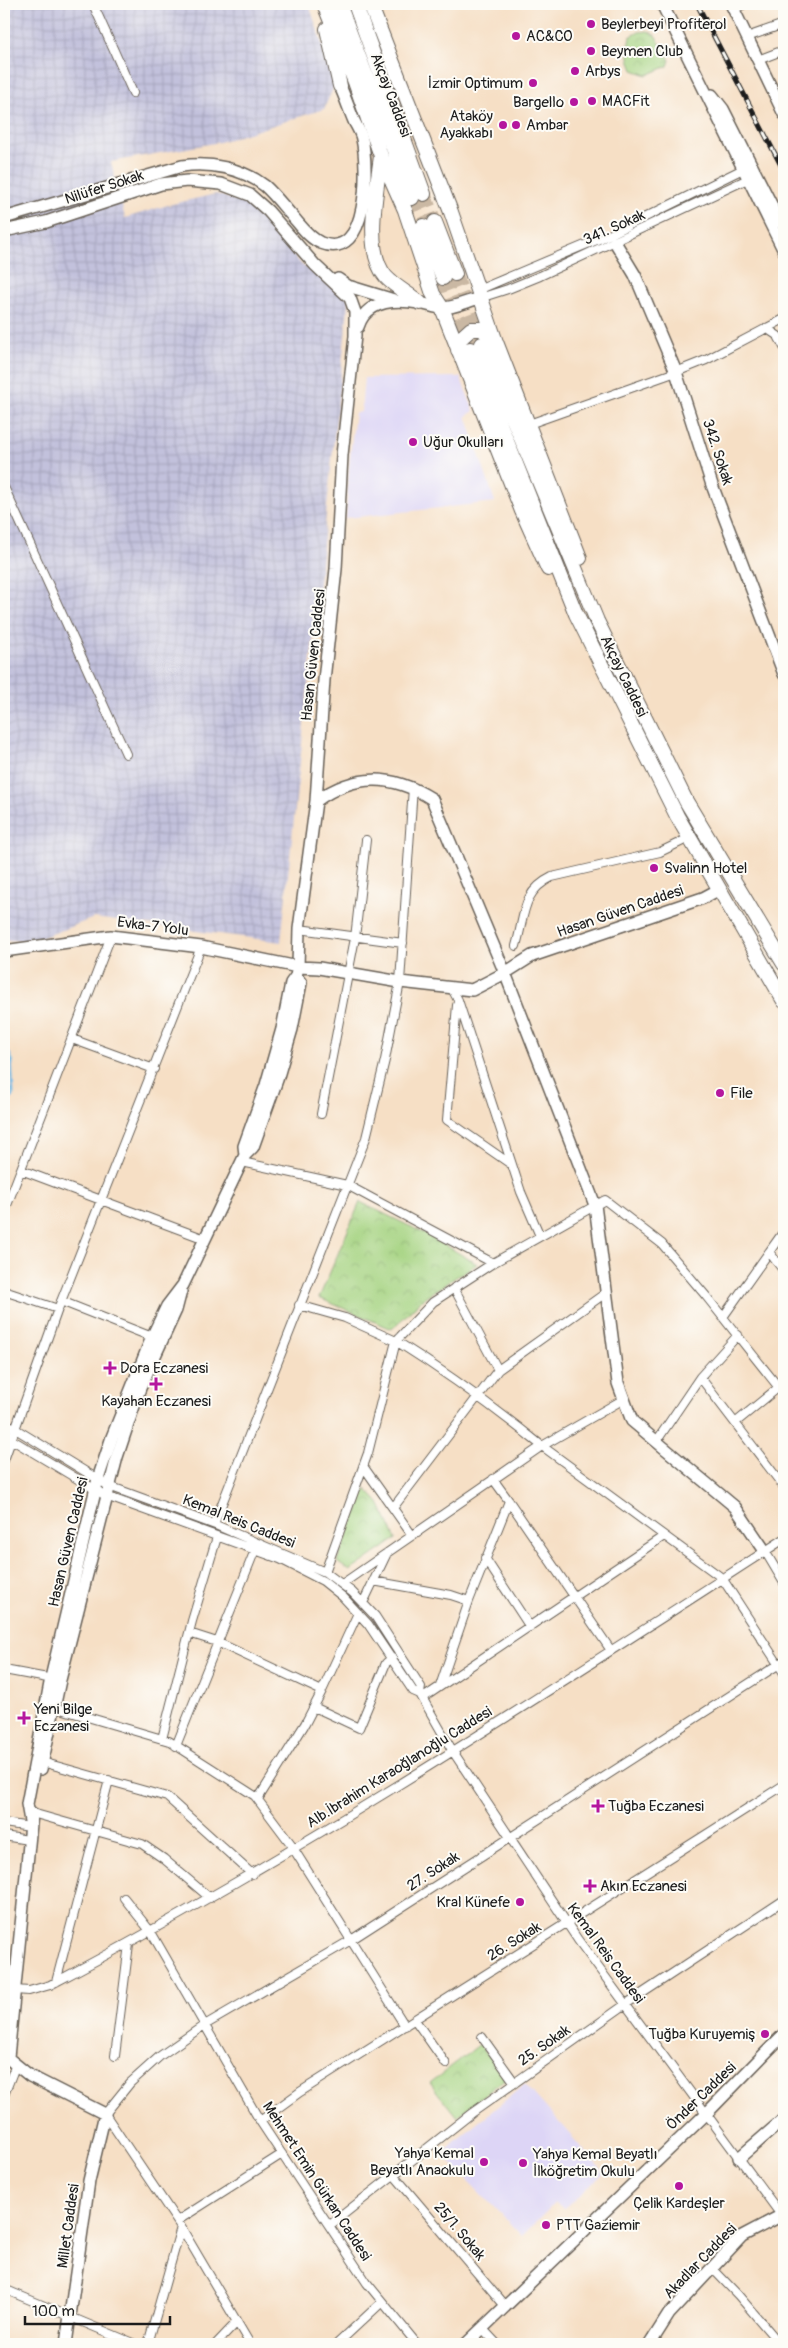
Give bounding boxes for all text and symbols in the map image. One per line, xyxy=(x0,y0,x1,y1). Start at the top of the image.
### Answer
place label: Beylerbeyi Profiterol xyxy=(601,15,727,34)
marker: Beylerbeyi Profiterol xyxy=(585,18,597,30)
place label: AC&CO xyxy=(526,27,573,46)
marker: AC&CO xyxy=(510,30,522,42)
place label: Beymen Club xyxy=(601,42,683,61)
marker: Beymen Club xyxy=(585,45,597,57)
street label: Akçay Caddesi xyxy=(366,51,415,140)
place label: Arbys xyxy=(585,62,621,81)
marker: Arbys xyxy=(569,65,581,77)
place label: İzmir Optimum xyxy=(428,74,523,93)
marker: İzmir Optimum xyxy=(527,77,539,89)
place label: MACFit xyxy=(602,92,650,111)
place label: Bargello xyxy=(513,93,564,112)
marker: MACFit xyxy=(586,95,598,107)
marker: Bargello xyxy=(568,96,580,108)
place label: Ataköy Ayakkabı xyxy=(440,107,494,143)
place label: Ambar xyxy=(526,116,569,135)
marker: Ataköy Ayakkabı xyxy=(497,119,509,131)
marker: Ambar xyxy=(510,119,522,131)
street label: Nilüfer Sokak xyxy=(62,166,147,209)
street label: 341. Sokak xyxy=(580,205,649,250)
street label: 342. Sokak xyxy=(698,417,737,488)
place label: Uğur Okulları xyxy=(423,433,504,452)
marker: Uğur Okulları xyxy=(407,436,419,448)
street label: Hasan Güven Caddesi xyxy=(297,588,330,722)
street label: Akçay Caddesi xyxy=(596,632,652,720)
place label: Svalinn Hotel xyxy=(664,859,747,878)
marker: Svalinn Hotel xyxy=(648,862,660,874)
street label: Hasan Güven Caddesi xyxy=(554,881,686,942)
street label: Evka-7 Yolu xyxy=(116,913,190,940)
place label: File xyxy=(730,1084,753,1103)
marker: File xyxy=(714,1087,726,1099)
place label: Dora Eczanesi xyxy=(120,1359,208,1378)
marker: Dora Eczanesi xyxy=(104,1362,116,1374)
marker: Kayahan Eczanesi xyxy=(150,1378,162,1390)
place label: Kayahan Eczanesi xyxy=(101,1392,211,1411)
street label: Hasan Güven Caddesi xyxy=(44,1475,93,1609)
street label: Kemal Reis Caddesi xyxy=(180,1490,298,1553)
place label: Yeni Bilge Eczanesi xyxy=(33,1700,93,1736)
street label: Alb.İbrahim Karaoğlanoğlu Caddesi xyxy=(303,1702,496,1833)
marker: Yeni Bilge Eczanesi xyxy=(18,1712,30,1724)
place label: Tuğba Eczanesi xyxy=(608,1797,704,1816)
marker: Tuğba Eczanesi xyxy=(592,1800,604,1812)
street label: 27. Sokak xyxy=(403,1847,464,1895)
place label: Akın Eczanesi xyxy=(600,1877,687,1896)
marker: Akın Eczanesi xyxy=(584,1880,596,1892)
place label: Kral Künefe xyxy=(437,1893,511,1912)
marker: Kral Künefe xyxy=(514,1896,526,1908)
street label: Kemal Reis Caddesi xyxy=(563,1899,649,2008)
street label: 26. Sokak xyxy=(484,1917,545,1965)
street label: 25. Sokak xyxy=(515,2020,575,2070)
place label: Tuğba Kuruyemiş xyxy=(648,2025,755,2044)
marker: Tuğba Kuruyemiş xyxy=(759,2028,771,2040)
street label: Önder Caddesi xyxy=(662,2058,741,2134)
street label: Mehmet Emin Gürkan Caddesi xyxy=(258,2098,375,2265)
place label: Yahya Kemal Beyatlı Anaokulu xyxy=(370,2144,474,2180)
place label: Yahya Kemal Beyatlı İlköğretim Okulu xyxy=(532,2145,658,2181)
marker: Yahya Kemal Beyatlı Anaokulu xyxy=(478,2156,490,2168)
marker: Yahya Kemal Beyatlı İlköğretim Okulu xyxy=(517,2157,529,2169)
marker: Çelik Kardeşler xyxy=(673,2180,685,2192)
street label: Millet Caddesi xyxy=(53,2182,84,2270)
place label: Çelik Kardeşler xyxy=(633,2194,725,2213)
street label: 25/1. Sokak xyxy=(430,2198,490,2265)
place label: PTT Gaziemir xyxy=(556,2216,641,2235)
marker: PTT Gaziemir xyxy=(540,2219,552,2231)
street label: Akadlar Caddesi xyxy=(660,2220,741,2303)
scale bar xyxy=(25,2293,170,2325)
text: 100 m xyxy=(32,2302,75,2321)

